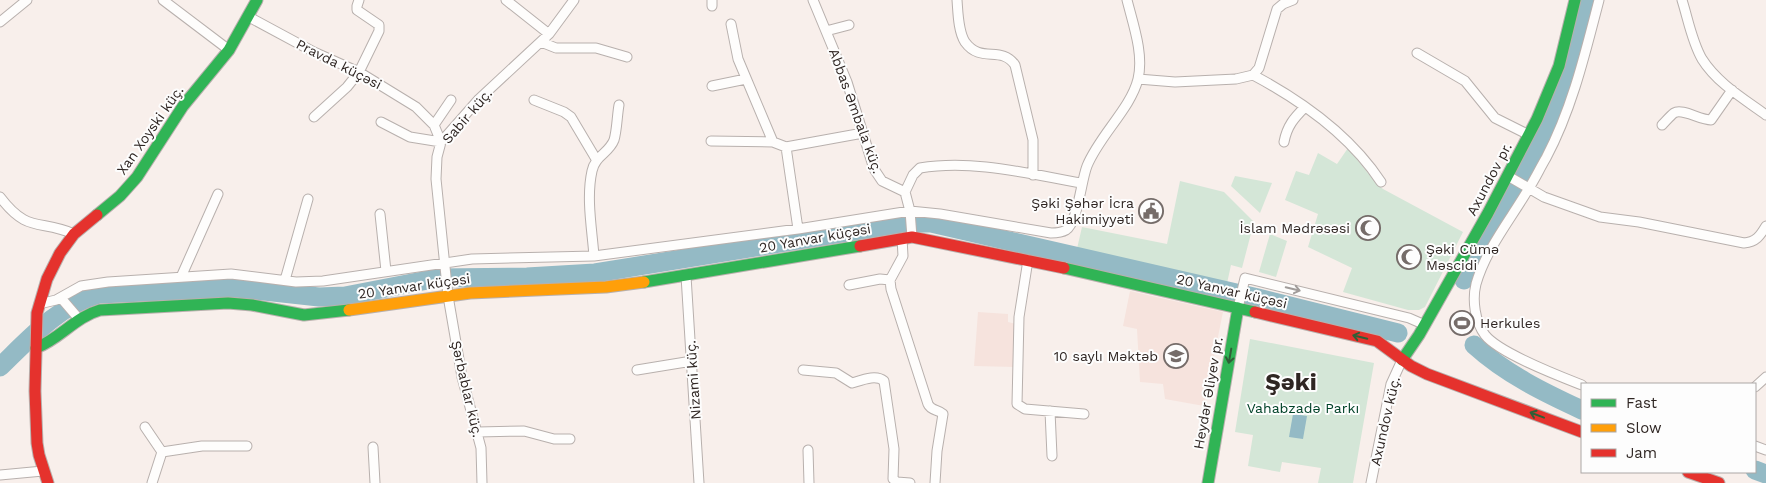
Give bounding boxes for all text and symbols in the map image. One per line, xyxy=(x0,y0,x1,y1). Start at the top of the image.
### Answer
street label: Pravda küçəsi xyxy=(294,36,384,92)
street label: Abbas Əmbala küç. xyxy=(826,46,886,176)
street label: Xan Xoyski küç. xyxy=(113,83,187,177)
street label: Sabir küç. xyxy=(439,85,495,147)
street label: Axundov pr. xyxy=(1463,140,1515,218)
place label: Şəki Şəhər İcra Hakimiyyəti xyxy=(1031,195,1134,227)
public building icon: Şəki Şəhər İcra Hakimiyyəti xyxy=(1138,198,1164,224)
mosque icon: İslam Mədrəsəsi xyxy=(1355,215,1381,241)
street label: 20 Yanvar küçəsi xyxy=(758,220,872,256)
place label: İslam Mədrəsəsi xyxy=(1240,220,1350,236)
place label: Şəki Cümə Məscidi xyxy=(1426,241,1499,273)
mosque icon: Şəki Cümə Məscidi xyxy=(1396,244,1422,270)
street label: 20 Yanvar küçəsi xyxy=(357,270,471,302)
street label: 20 Yanvar küçəsi xyxy=(1175,270,1289,312)
one-way arrow xyxy=(1284,285,1300,294)
sports icon: Herkules xyxy=(1449,310,1475,336)
place label: Herkules xyxy=(1480,315,1540,331)
one-way arrow xyxy=(1352,332,1368,341)
street label: Heydər Əliyev pr. xyxy=(1190,335,1226,451)
street label: Şərbablar küç. xyxy=(448,339,486,439)
street label: Nizami küç. xyxy=(682,340,704,420)
school or university icon: 10 saylı Məktəb xyxy=(1163,343,1189,369)
place label: 10 saylı Məktəb xyxy=(1054,348,1158,364)
one-way arrow xyxy=(1225,348,1235,364)
district label: Şəki xyxy=(1265,368,1317,396)
street label: Axundov küç. xyxy=(1367,375,1403,467)
legend xyxy=(1581,383,1756,473)
text: Fast xyxy=(1626,394,1658,412)
park label: Vahabzadə Parkı xyxy=(1247,400,1359,416)
one-way arrow xyxy=(1529,410,1545,419)
text: Slow xyxy=(1626,419,1662,437)
text: Jam xyxy=(1626,444,1657,462)

